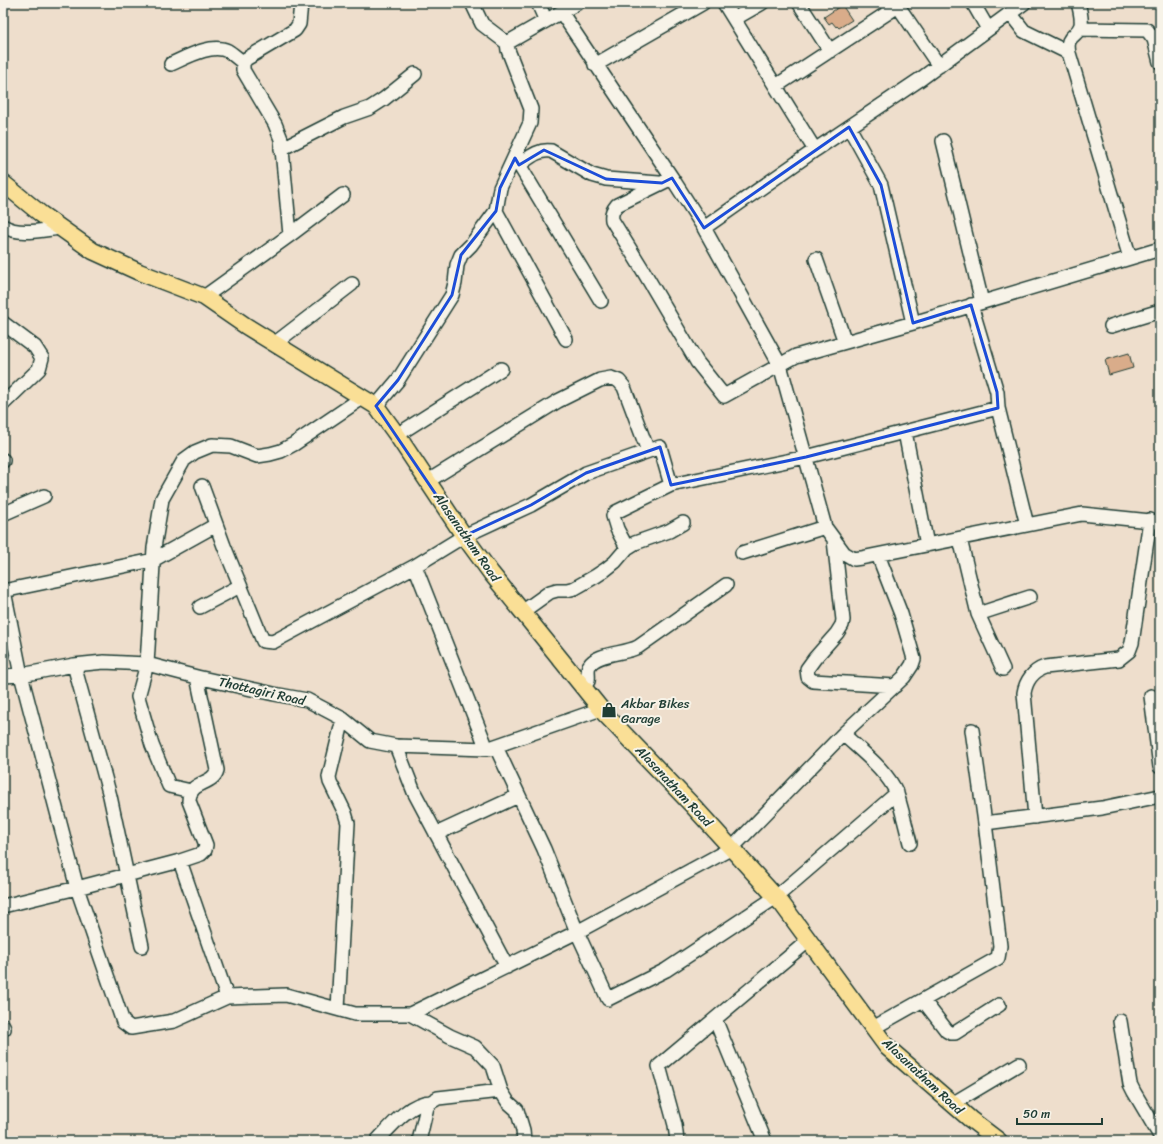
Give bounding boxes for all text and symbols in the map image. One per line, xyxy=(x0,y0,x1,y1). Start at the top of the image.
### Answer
street label: Alasanatham Road xyxy=(427,487,507,588)
street label: Thottagiri Road xyxy=(216,670,309,712)
place label: Akbar Bikes Garage xyxy=(620,692,690,730)
shop icon: Akbar Bikes Garage xyxy=(600,701,618,719)
street label: Alasanatham Road xyxy=(629,739,719,833)
street label: Alasanatham Road xyxy=(876,1031,970,1121)
scale bar xyxy=(1017,1100,1102,1126)
text: 50 m xyxy=(1023,1103,1050,1125)

